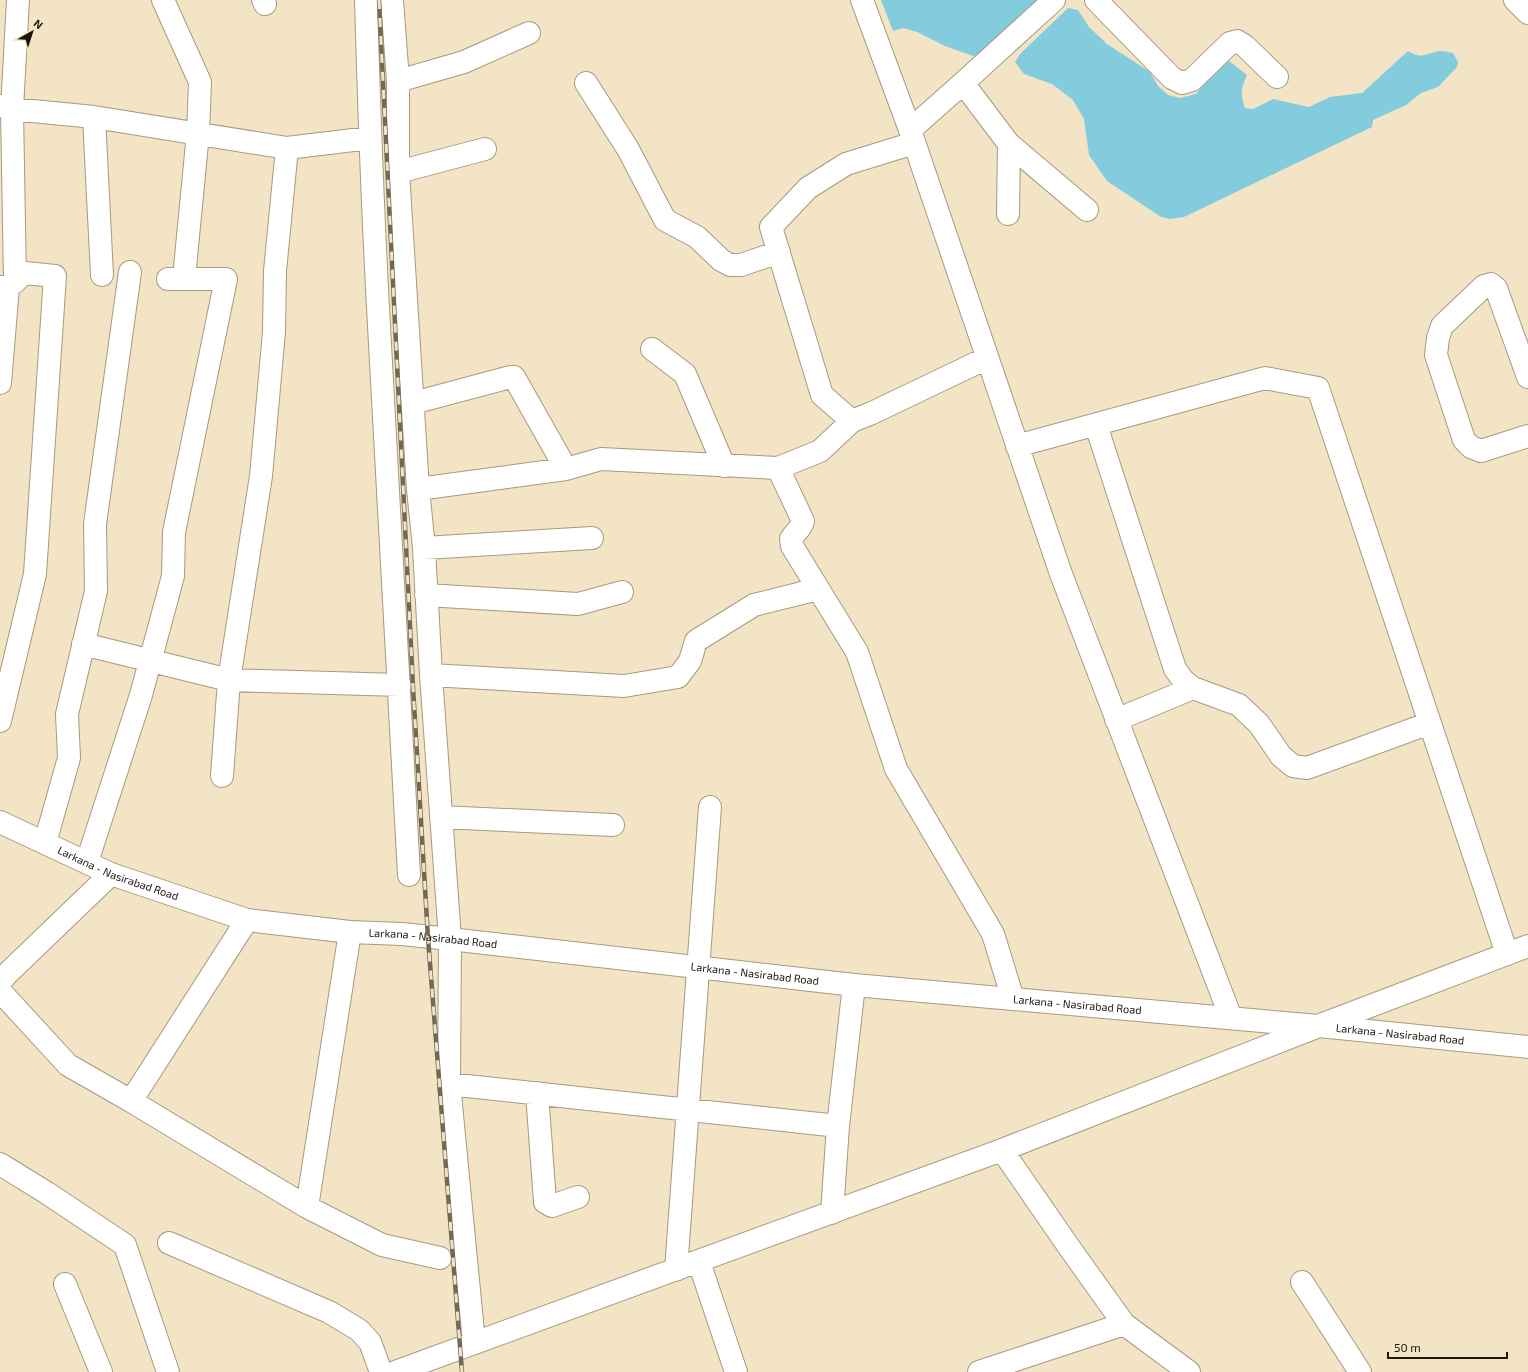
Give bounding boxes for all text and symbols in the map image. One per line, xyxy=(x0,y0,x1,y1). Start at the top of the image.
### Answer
north arrow xyxy=(12,12,52,52)
text: N xyxy=(31,16,46,31)
street label: Larkana - Nasirabad Road xyxy=(56,843,181,902)
street label: Larkana - Nasirabad Road xyxy=(368,926,498,950)
street label: Larkana - Nasirabad Road xyxy=(690,959,820,987)
street label: Larkana - Nasirabad Road xyxy=(1013,992,1142,1016)
street label: Larkana - Nasirabad Road xyxy=(1335,1021,1465,1047)
scale bar xyxy=(1388,1334,1507,1360)
text: 50 m xyxy=(1394,1340,1421,1354)

